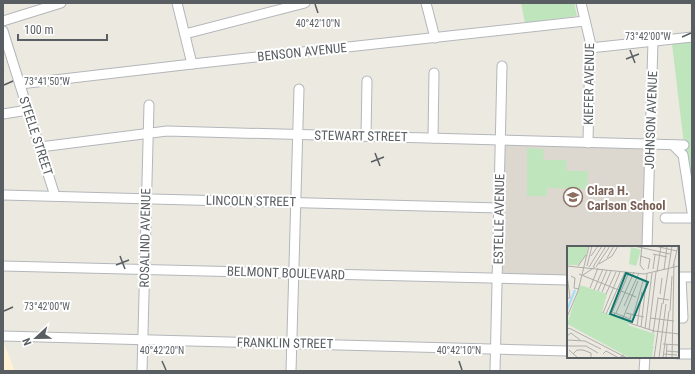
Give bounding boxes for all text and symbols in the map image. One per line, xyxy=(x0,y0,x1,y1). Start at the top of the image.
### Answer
scale bar xyxy=(18,16,107,42)
text: 40°42'10"N xyxy=(296,18,340,29)
text: 100 m xyxy=(24,23,54,37)
text: 73°42'00"W xyxy=(625,31,671,42)
street label: BENSON AVENUE xyxy=(257,40,347,64)
street label: KIEFER AVENUE xyxy=(581,43,597,125)
street label: JOHNSON AVENUE xyxy=(642,71,660,169)
text: 73°41'50"W xyxy=(24,76,70,87)
street label: STEELE STREET xyxy=(16,95,56,178)
street label: STEWART STREET xyxy=(314,128,408,144)
street label: ESTELLE AVENUE xyxy=(491,173,507,265)
place label: Clara H. Carlson School xyxy=(587,183,665,213)
school or university icon: Clara H. Carlson School xyxy=(562,186,584,208)
street label: ROSALIND AVENUE xyxy=(137,188,153,288)
street label: LINCOLN STREET xyxy=(206,193,296,209)
inset map xyxy=(567,246,679,358)
street label: BELMONT BOULEVARD xyxy=(227,263,345,283)
text: 73°42'00"W xyxy=(24,301,70,312)
north arrow xyxy=(16,318,56,358)
street label: FRANKLIN STREET xyxy=(237,335,334,351)
text: N xyxy=(20,336,34,347)
text: 40°42'20"N xyxy=(140,345,184,356)
text: 40°42'10"N xyxy=(437,345,481,356)

